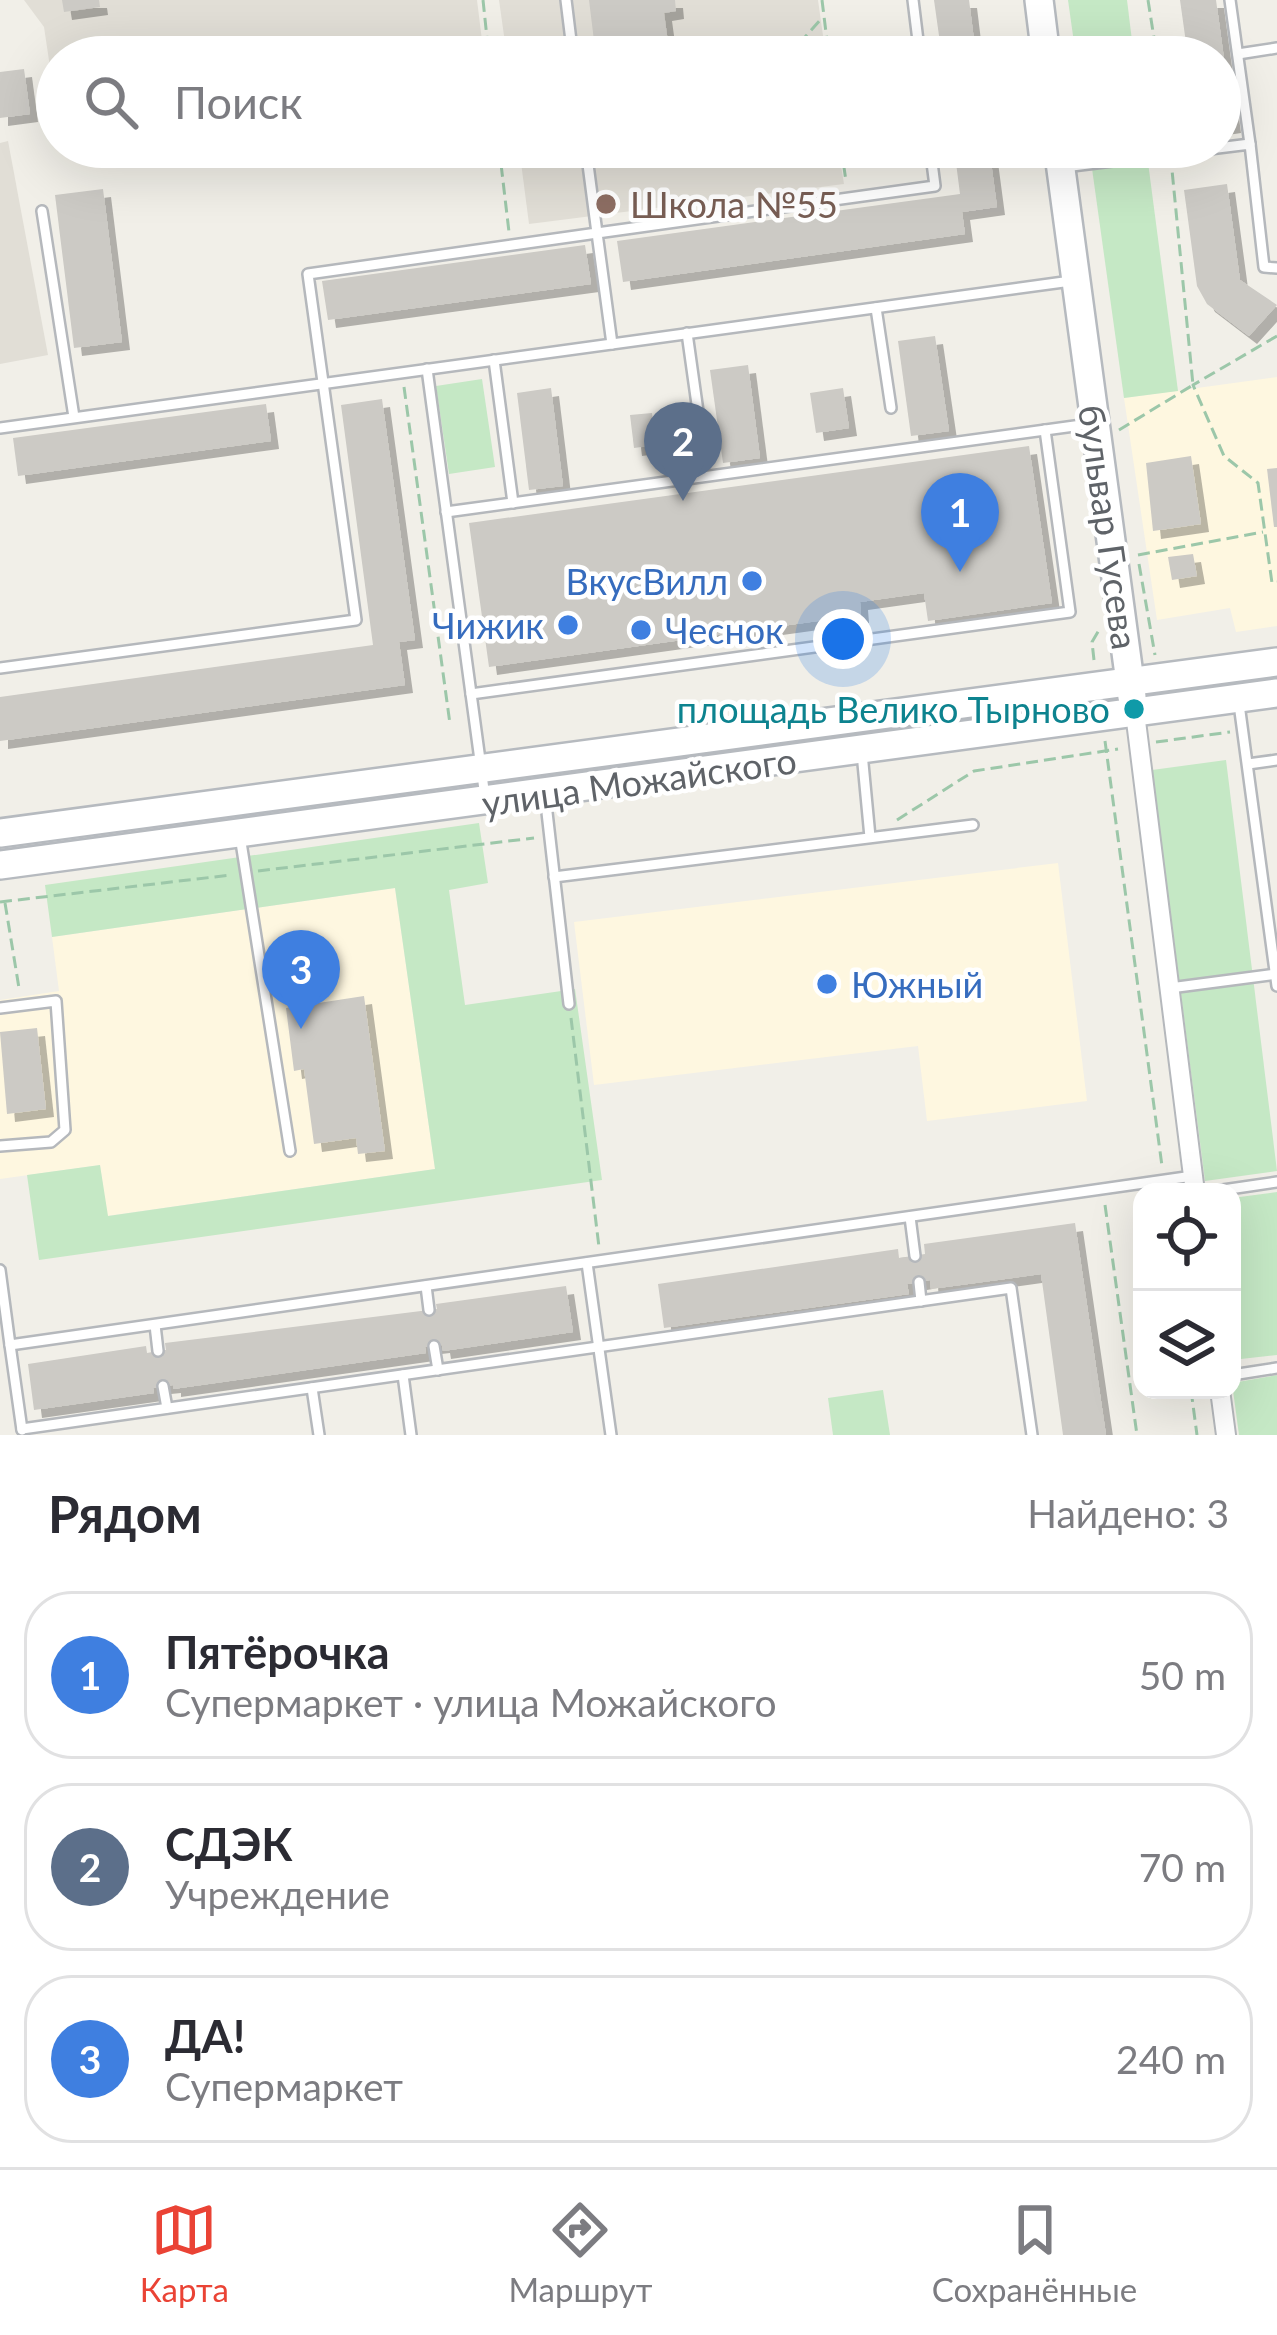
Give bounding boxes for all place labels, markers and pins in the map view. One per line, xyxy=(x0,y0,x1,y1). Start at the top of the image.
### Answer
place label: Школа №55 xyxy=(630,182,838,226)
marker: Школа №55 xyxy=(593,191,619,217)
pin: 2 xyxy=(644,402,722,501)
pin: 1 xyxy=(921,473,999,572)
place label: ВкусВилл xyxy=(566,559,728,603)
marker: ВкусВилл xyxy=(739,568,765,594)
place label: Чижик xyxy=(432,603,544,647)
place label: Чеснок xyxy=(665,608,784,652)
marker: Чижик xyxy=(555,612,581,638)
marker: Чеснок xyxy=(628,617,654,643)
place label: площадь Велико Тырново xyxy=(677,687,1110,731)
marker: площадь Велико Тырново xyxy=(1121,696,1147,722)
pin: 3 xyxy=(262,930,340,1029)
place label: Южный xyxy=(851,962,983,1006)
marker: Южный xyxy=(814,971,840,997)

